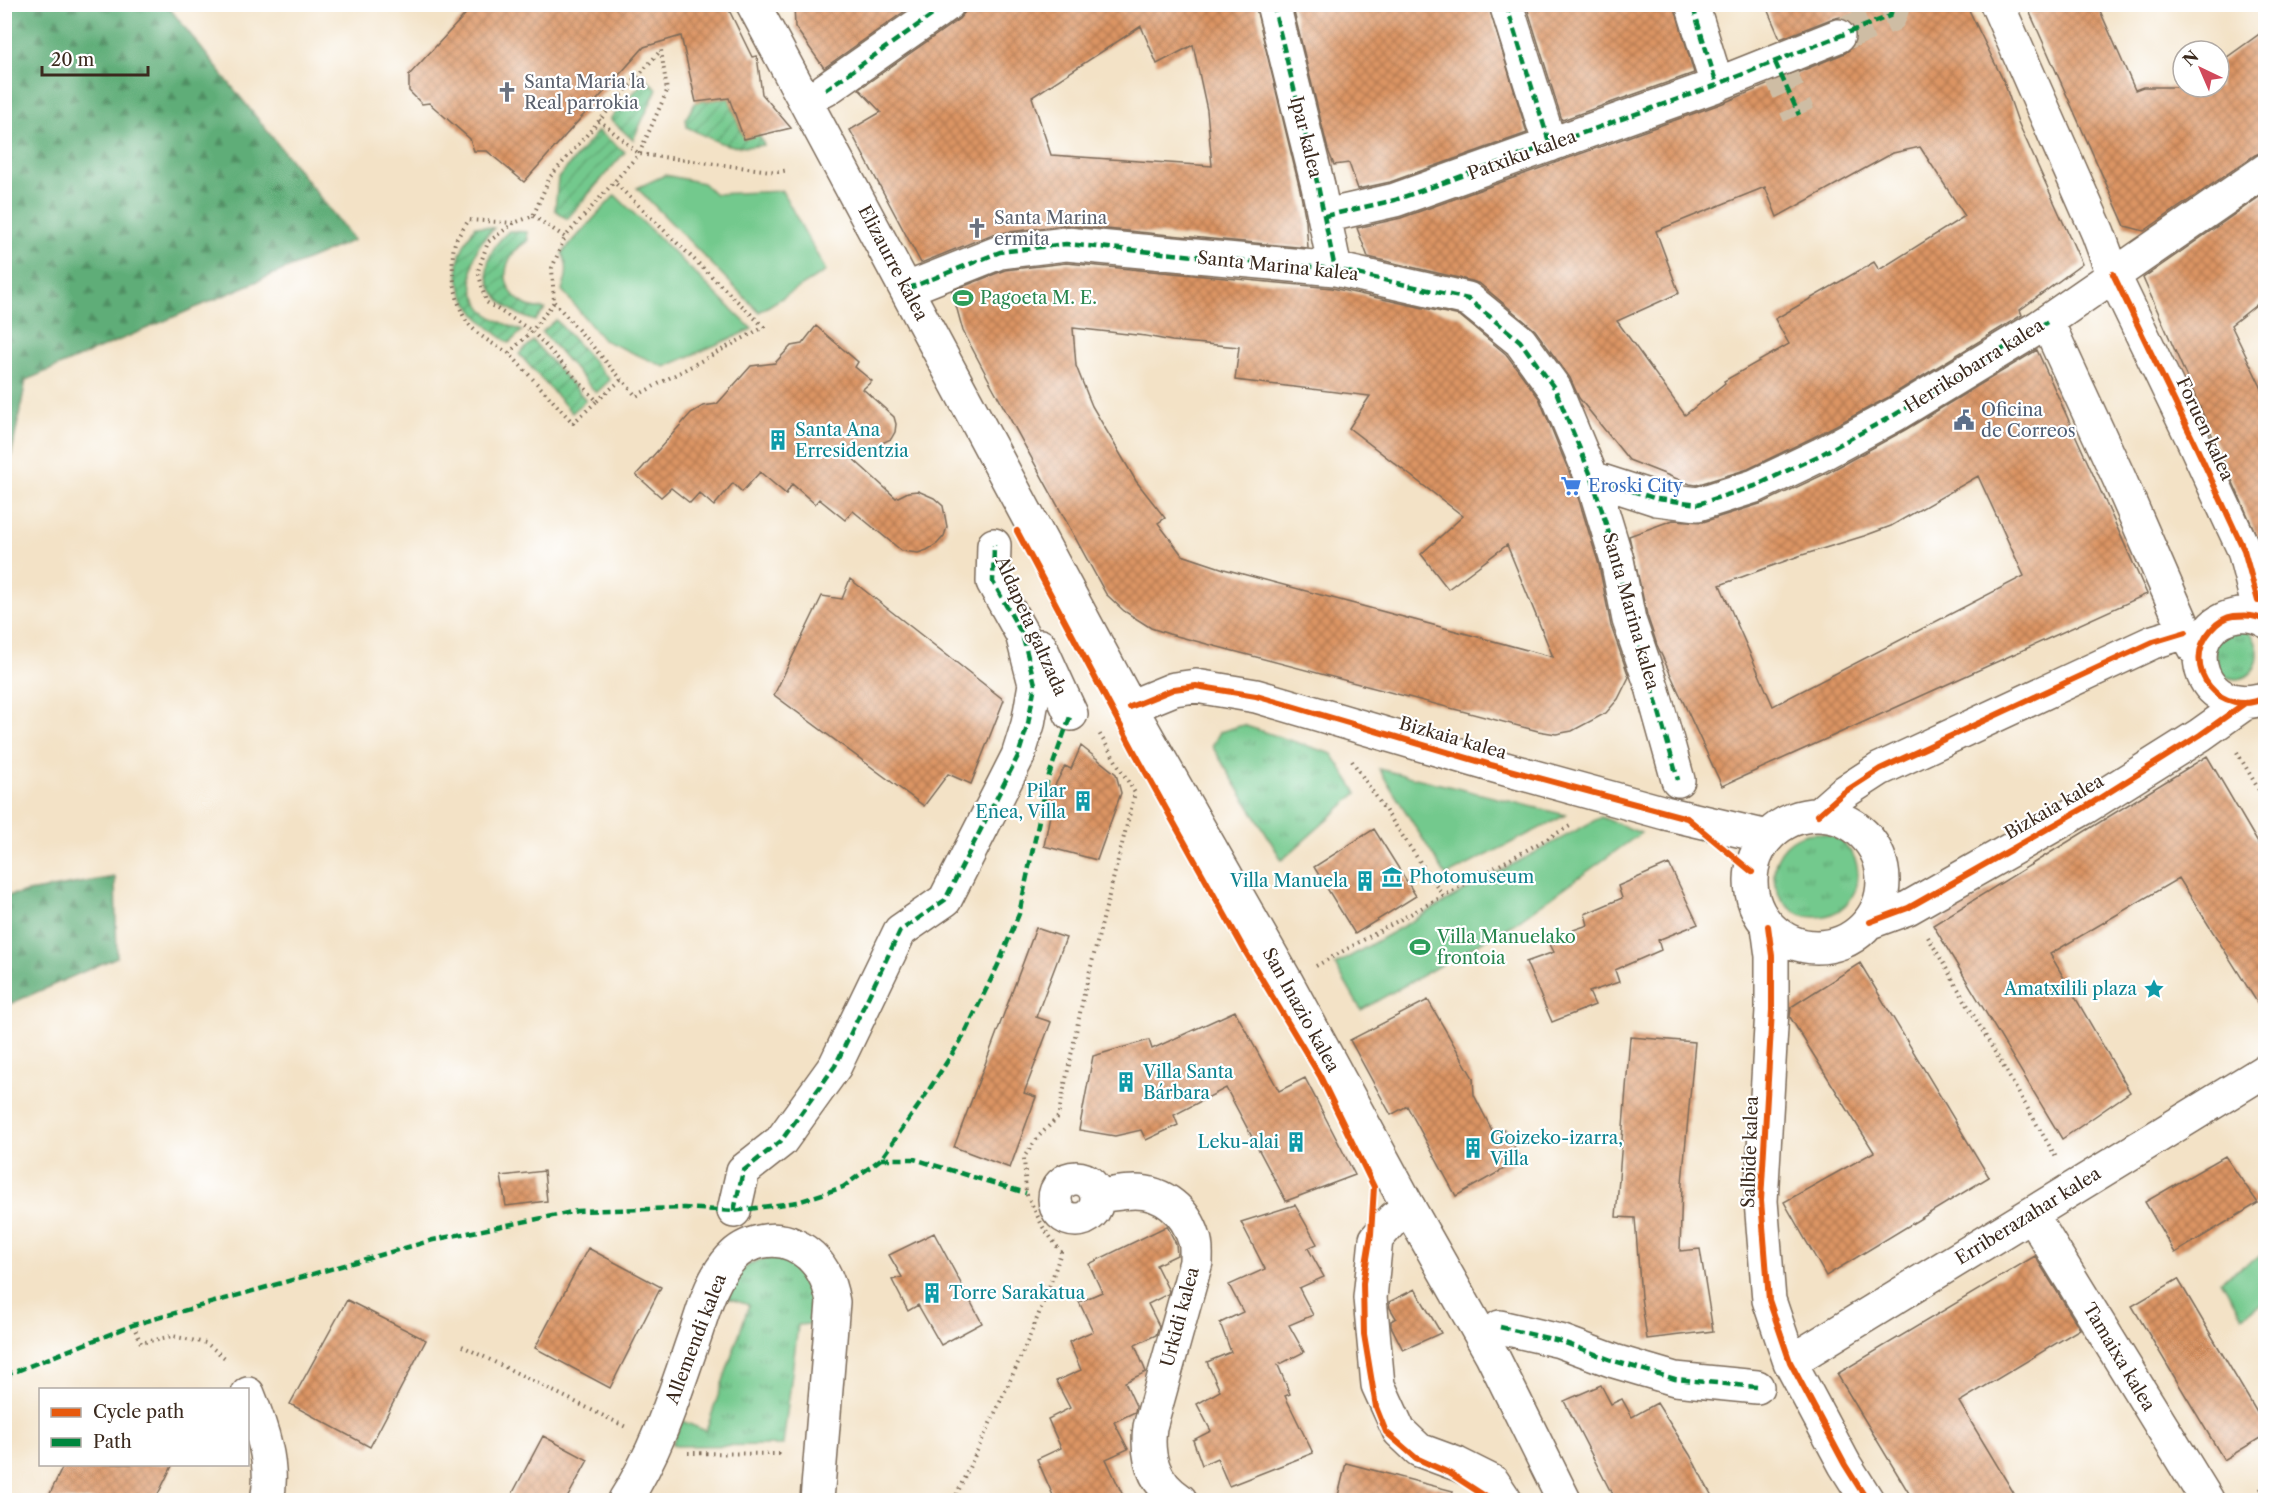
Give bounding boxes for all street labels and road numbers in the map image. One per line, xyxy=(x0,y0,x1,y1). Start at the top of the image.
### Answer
street label: Ipar kalea xyxy=(1285,94,1327,181)
street label: Patxiku kalea xyxy=(1465,125,1580,185)
street label: Elizaurre kalea xyxy=(853,202,933,325)
street label: Santa Marina kalea xyxy=(1196,247,1360,285)
street label: Herrikobarra kalea xyxy=(1900,314,2048,418)
street label: Foruen kalea xyxy=(2172,374,2239,485)
street label: Santa Marina kalea xyxy=(1598,530,1664,693)
street label: Aldapeta galtzada xyxy=(990,552,1072,700)
street label: Bizkaia kalea xyxy=(1397,712,1510,764)
street label: Bizkaia kalea xyxy=(2001,770,2108,844)
street label: San Inazio kalea xyxy=(1258,944,1345,1076)
street label: Salbide kalea xyxy=(1737,1095,1763,1208)
street label: Erriberazahar kalea xyxy=(1951,1162,2105,1270)
street label: Urkidi kalea xyxy=(1156,1264,1204,1369)
street label: Allemendi kalea xyxy=(661,1270,731,1408)
street label: Tamaixa kalea xyxy=(2078,1299,2160,1415)

